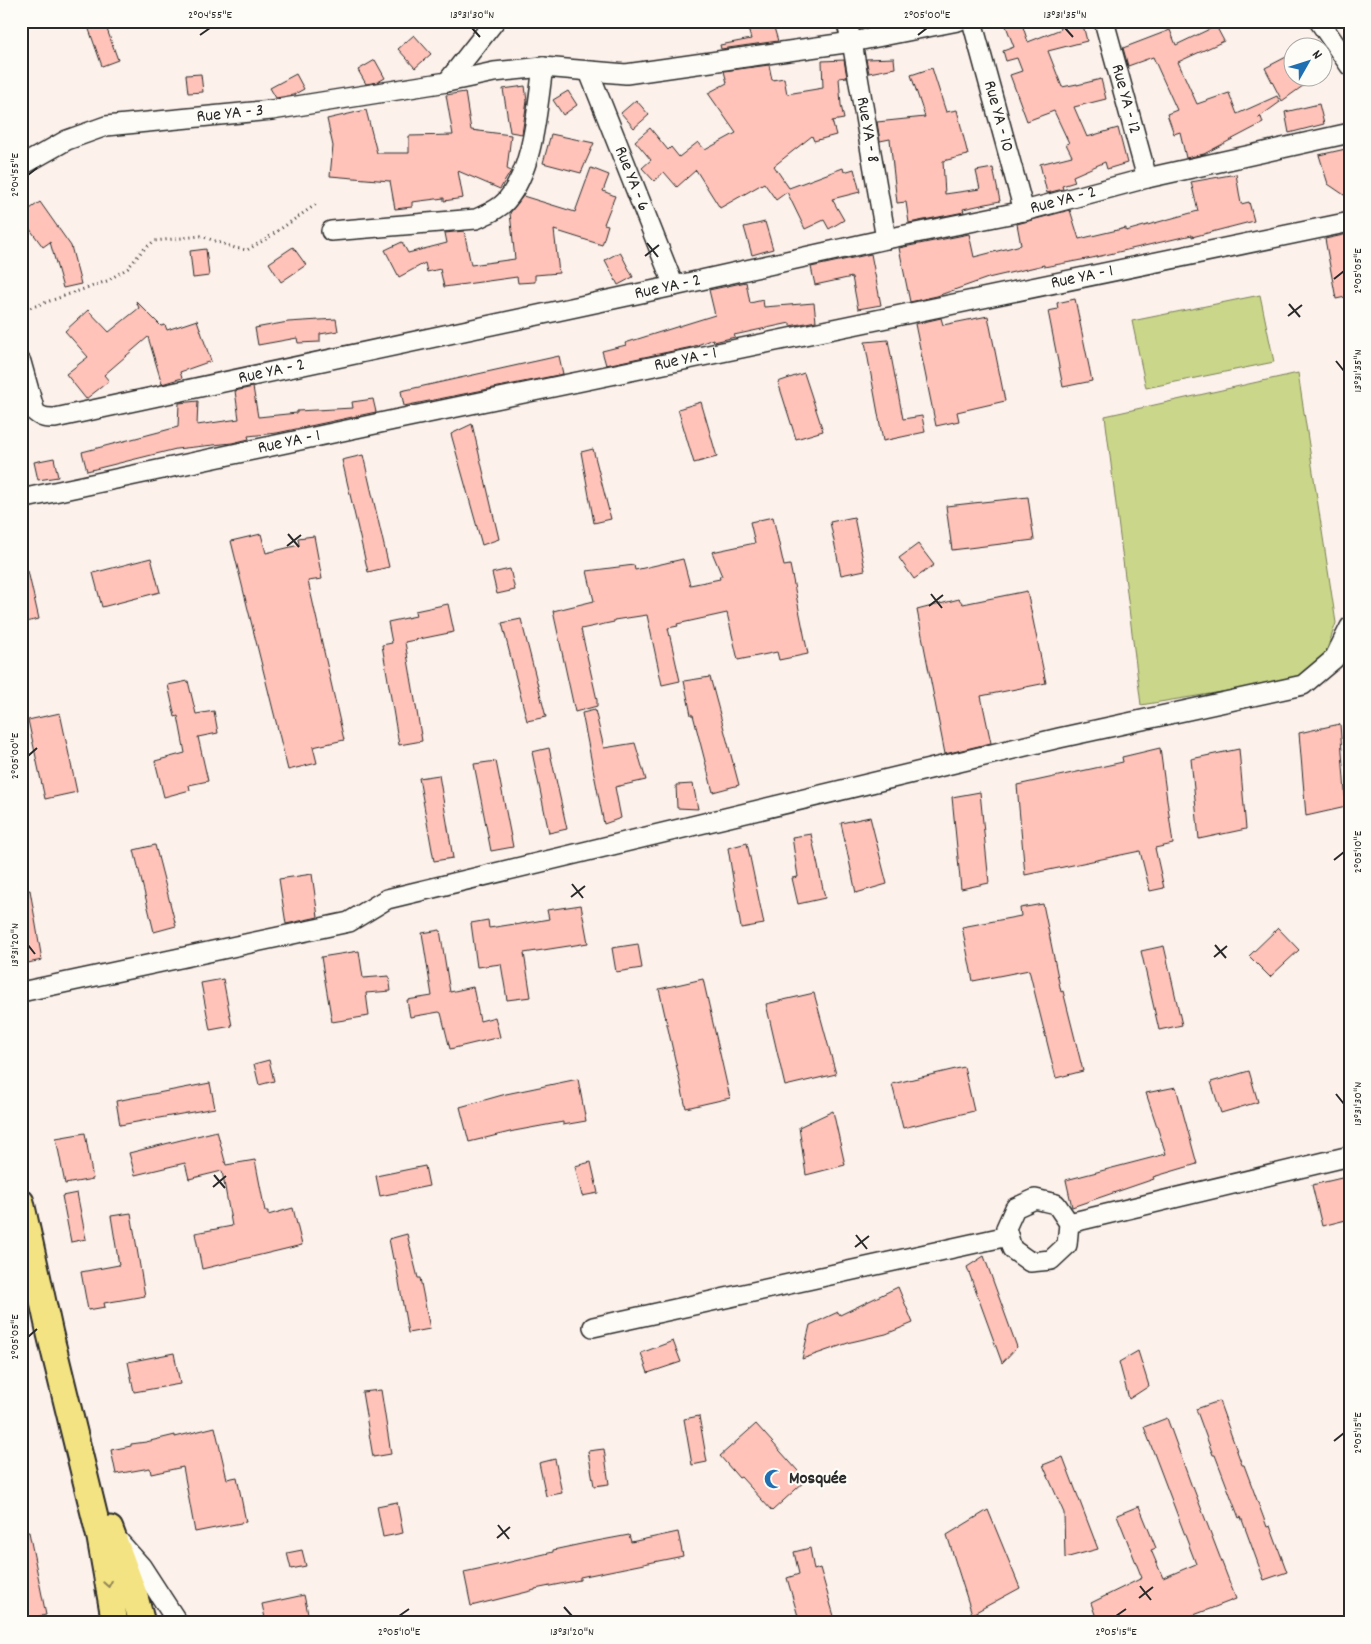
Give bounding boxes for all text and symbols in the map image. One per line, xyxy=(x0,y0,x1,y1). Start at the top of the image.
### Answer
text: 2°04'55"E xyxy=(188,7,232,24)
text: 13°31'30"N xyxy=(450,7,494,24)
text: 2°05'00"E xyxy=(904,7,951,24)
text: 13°31'35"N xyxy=(1043,7,1087,24)
north arrow xyxy=(1284,38,1334,88)
text: N xyxy=(1307,46,1327,64)
street label: Rue YA - 12 xyxy=(1104,61,1147,137)
street label: Rue YA - 10 xyxy=(976,78,1020,155)
street label: Rue YA - 8 xyxy=(849,95,885,165)
street label: Rue YA - 3 xyxy=(195,98,265,130)
street label: Rue YA - 6 xyxy=(607,143,656,215)
text: 2°04'55"E xyxy=(7,153,24,197)
street label: Rue YA - 2 xyxy=(1028,180,1099,221)
text: 2°05'05"E xyxy=(1350,248,1367,294)
street label: Rue YA - 1 xyxy=(1049,259,1116,296)
street label: Rue YA - 2 xyxy=(632,268,703,307)
street label: Rue YA - 1 xyxy=(652,341,719,378)
text: 13°31'35"N xyxy=(1350,349,1367,393)
street label: Rue YA - 2 xyxy=(236,353,307,391)
street label: Rue YA - 1 xyxy=(255,423,323,461)
text: 2°05'00"E xyxy=(7,732,24,779)
text: 2°05'10"E xyxy=(1350,830,1367,873)
text: 13°31'20"N xyxy=(7,923,24,967)
text: 13°31'30"N xyxy=(1350,1082,1367,1126)
text: 2°05'05"E xyxy=(7,1314,24,1360)
text: 2°05'15"E xyxy=(1350,1412,1367,1454)
place label: Mosquée xyxy=(789,1467,847,1492)
mosque icon: Mosquée xyxy=(763,1468,785,1490)
one-way arrow xyxy=(103,1580,113,1588)
text: 2°05'10"E xyxy=(378,1624,421,1641)
text: 13°31'20"N xyxy=(550,1624,594,1641)
text: 2°05'15"E xyxy=(1095,1624,1137,1641)

